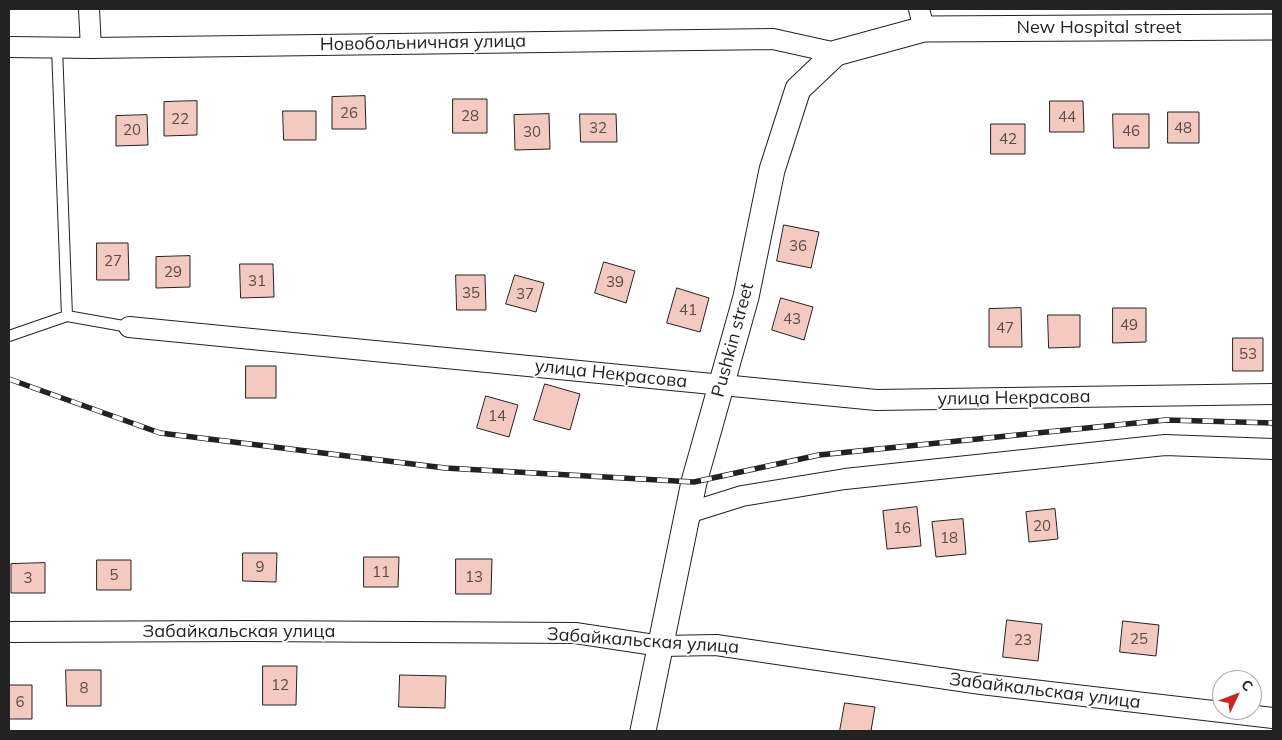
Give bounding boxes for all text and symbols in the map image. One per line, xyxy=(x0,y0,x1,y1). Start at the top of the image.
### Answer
street label: New Hospital street xyxy=(1016,17,1182,39)
street label: Новобольничная улица xyxy=(320,30,526,56)
house number: 26 xyxy=(340,104,358,122)
house number: 28 xyxy=(461,107,479,125)
house number: 44 xyxy=(1058,108,1076,126)
house number: 22 xyxy=(171,110,189,128)
house number: 32 xyxy=(589,119,607,137)
house number: 48 xyxy=(1174,119,1192,137)
house number: 20 xyxy=(123,121,141,139)
house number: 46 xyxy=(1122,122,1140,140)
house number: 30 xyxy=(523,123,541,141)
house number: 42 xyxy=(999,130,1017,148)
house number: 36 xyxy=(789,237,807,255)
house number: 27 xyxy=(104,252,122,270)
house number: 29 xyxy=(164,263,182,281)
house number: 31 xyxy=(248,272,266,290)
house number: 39 xyxy=(606,273,624,291)
street label: Pushkin street xyxy=(707,280,759,400)
house number: 35 xyxy=(462,284,480,302)
house number: 37 xyxy=(516,285,534,303)
house number: 41 xyxy=(679,301,697,319)
house number: 43 xyxy=(783,310,801,328)
house number: 49 xyxy=(1120,316,1138,334)
house number: 47 xyxy=(996,319,1014,337)
house number: 53 xyxy=(1239,345,1257,363)
street label: улица Некрасова xyxy=(534,355,688,393)
street label: улица Некрасова xyxy=(937,386,1091,410)
house number: 14 xyxy=(488,407,506,425)
house number: 20 xyxy=(1033,517,1051,535)
house number: 16 xyxy=(893,519,911,537)
house number: 18 xyxy=(940,529,958,547)
house number: 9 xyxy=(256,558,264,576)
house number: 11 xyxy=(372,563,390,581)
house number: 5 xyxy=(110,566,118,584)
house number: 13 xyxy=(465,568,483,586)
house number: 3 xyxy=(24,569,32,587)
street label: Забайкальская улица xyxy=(143,621,335,643)
street label: Забайкальская улица xyxy=(546,624,740,658)
house number: 25 xyxy=(1130,630,1148,648)
house number: 23 xyxy=(1014,631,1032,649)
street label: Забайкальская улица xyxy=(948,669,1142,713)
north arrow xyxy=(1212,670,1262,720)
house number: 12 xyxy=(271,676,289,694)
text: С xyxy=(1237,676,1257,695)
house number: 8 xyxy=(80,679,88,697)
house number: 6 xyxy=(16,693,24,711)

